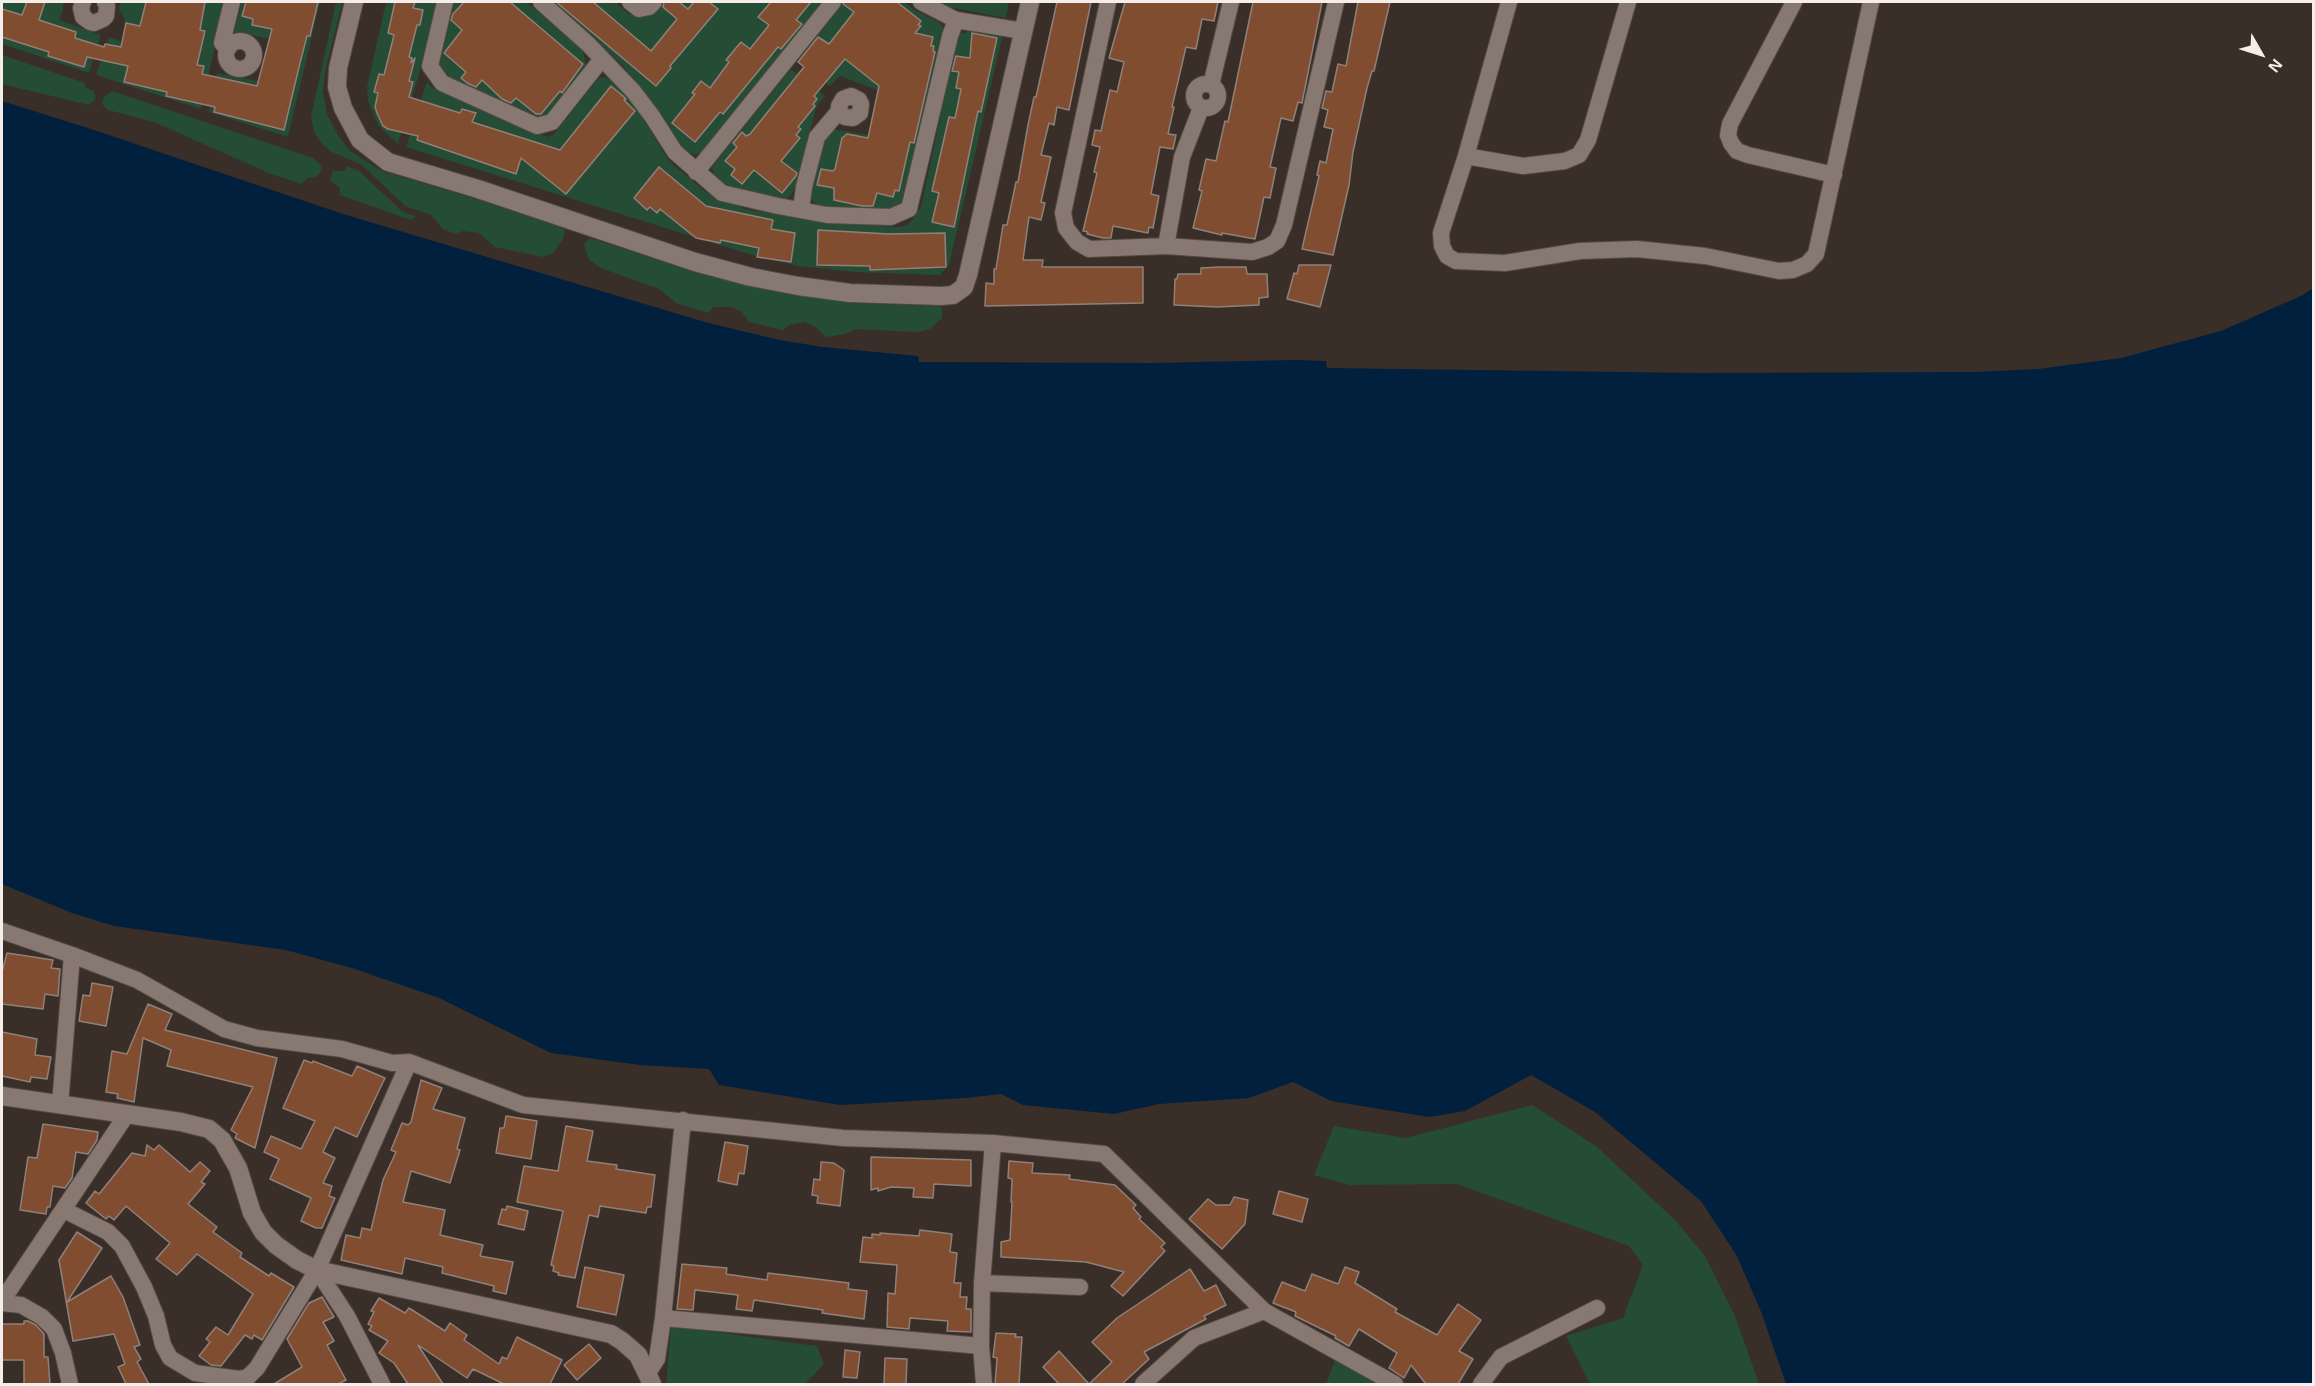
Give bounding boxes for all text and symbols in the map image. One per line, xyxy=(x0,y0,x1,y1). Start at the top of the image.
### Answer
north arrow xyxy=(2231,24,2291,84)
text: N xyxy=(2265,56,2286,75)

